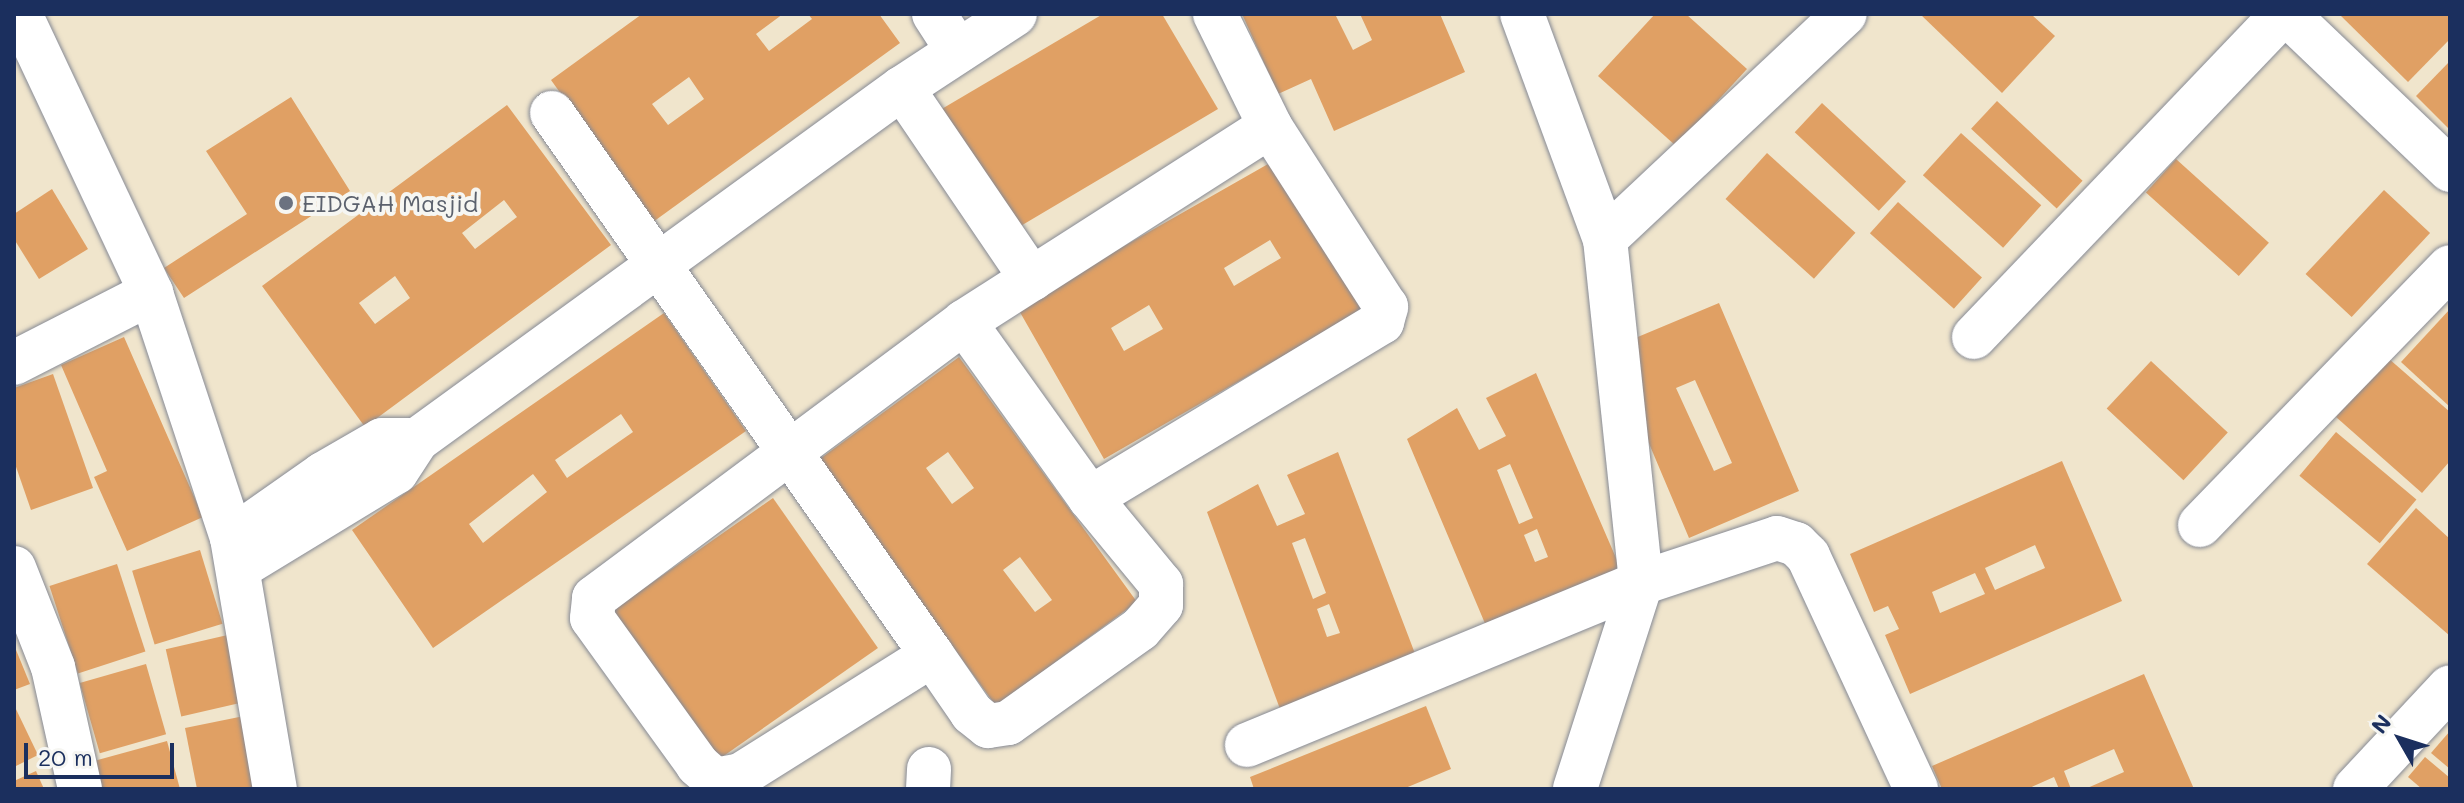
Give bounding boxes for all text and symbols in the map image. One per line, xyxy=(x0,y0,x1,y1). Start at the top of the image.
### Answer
place label: EIDGAH Masjid xyxy=(302,189,478,217)
marker: EIDGAH Masjid xyxy=(277,194,295,212)
north arrow xyxy=(2360,699,2440,779)
text: N xyxy=(2364,708,2397,739)
scale bar xyxy=(28,727,178,777)
text: 20 m xyxy=(38,741,93,772)

